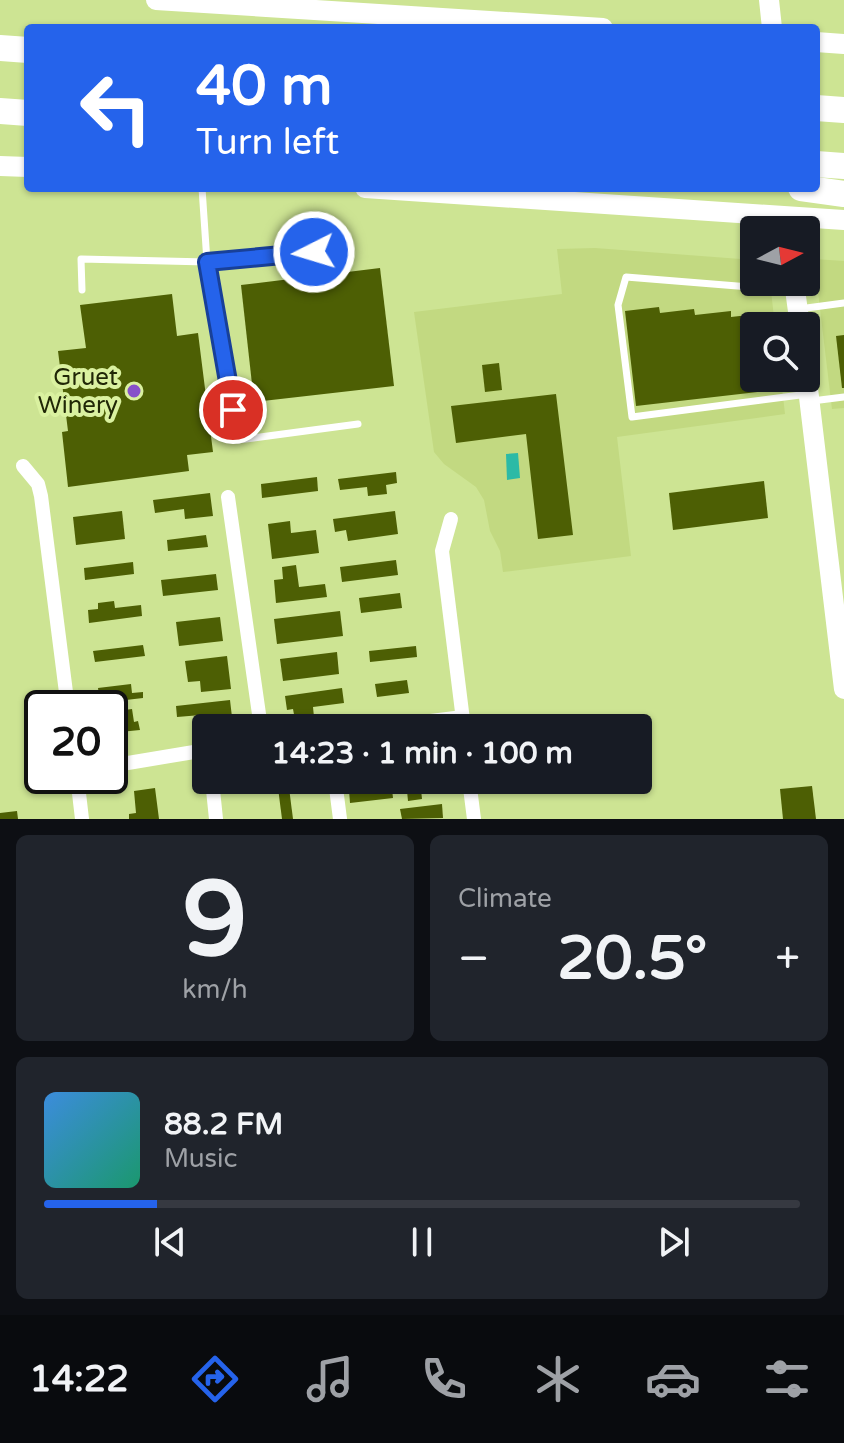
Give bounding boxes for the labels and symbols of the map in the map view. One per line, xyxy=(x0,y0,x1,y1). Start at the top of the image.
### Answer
position arrow xyxy=(272,210,356,294)
north arrow xyxy=(740,216,820,296)
place label: Gruet Winery xyxy=(38,363,118,420)
pin xyxy=(199,376,267,444)
marker: Gruet Winery xyxy=(125,382,143,400)
speed limit sign: 20 xyxy=(24,690,128,794)

